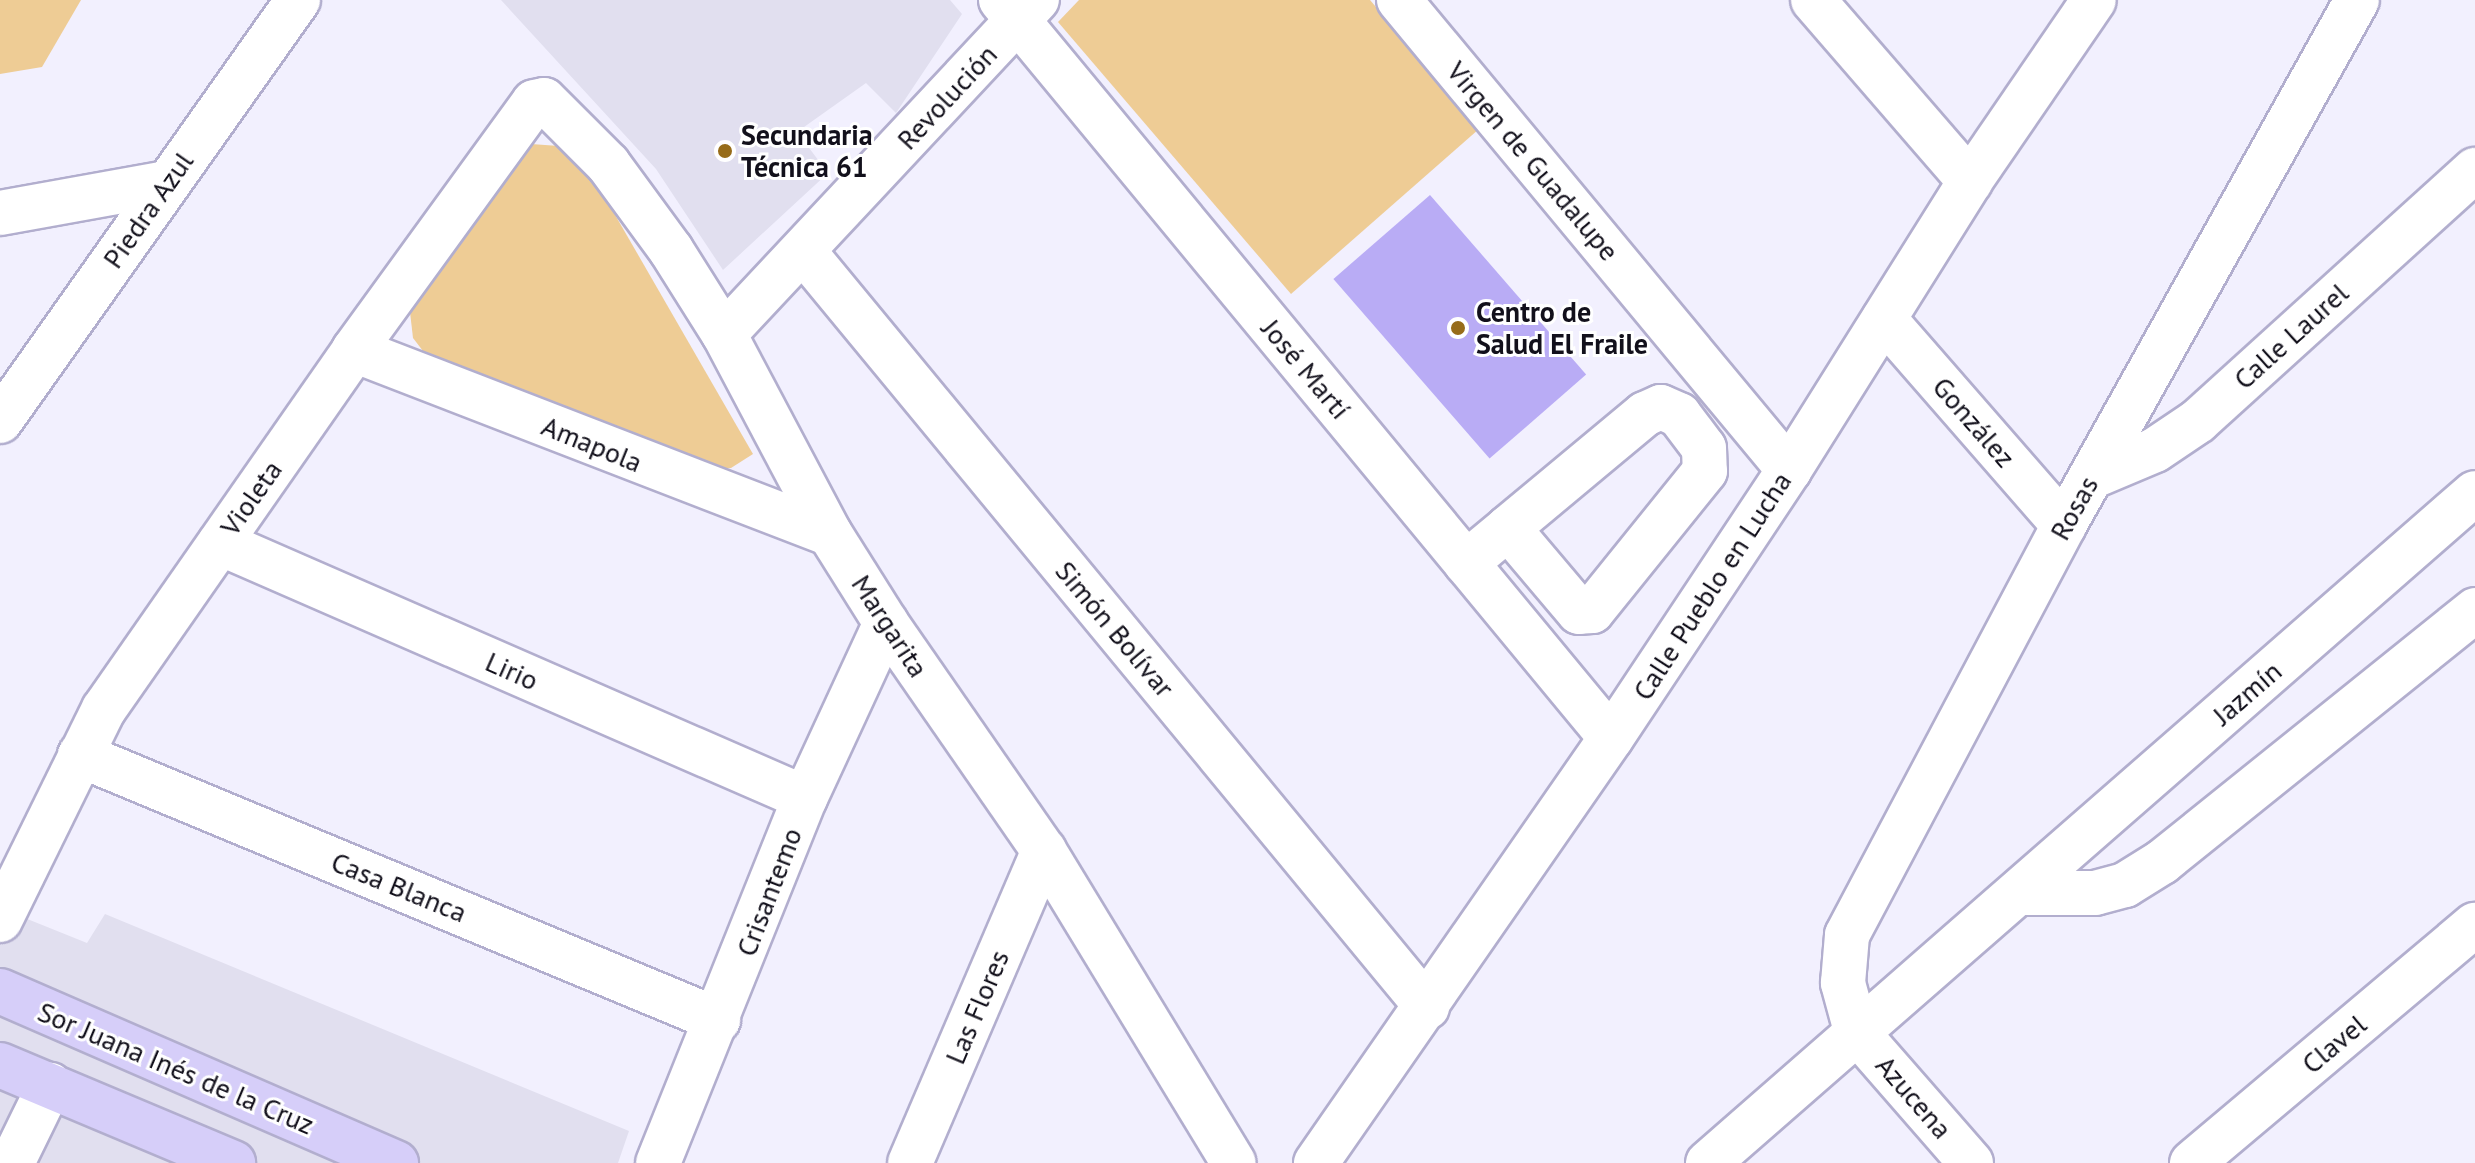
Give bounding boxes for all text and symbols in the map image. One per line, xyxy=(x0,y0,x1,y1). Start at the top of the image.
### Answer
street label: Revolución xyxy=(890,38,1004,156)
street label: Virgen de Guadalupe xyxy=(1440,55,1626,267)
place label: Secundaria Técnica 61 xyxy=(741,118,873,184)
marker: Secundaria Técnica 61 xyxy=(716,142,734,160)
street label: Piedra Azul xyxy=(96,145,200,275)
street label: Calle Laurel xyxy=(2227,276,2355,396)
place label: Centro de Salud El Fraile xyxy=(1476,295,1648,361)
street label: José Martí xyxy=(1255,312,1357,426)
marker: Centro de Salud El Fraile xyxy=(1447,317,1469,339)
street label: González xyxy=(1926,370,2022,474)
street label: Amapola xyxy=(537,409,647,479)
street label: Violeta xyxy=(213,454,289,542)
street label: Calle Pueblo en Lucha xyxy=(1626,466,1798,706)
street label: Rosas xyxy=(2043,470,2105,546)
street label: Simón Bolívar xyxy=(1049,554,1181,704)
street label: Margarita xyxy=(845,569,935,683)
street label: Lirio xyxy=(480,645,544,697)
street label: Jazmín xyxy=(2206,654,2288,732)
street label: Crisantemo xyxy=(729,823,809,961)
street label: Casa Blanca xyxy=(327,845,471,929)
street label: Las Flores xyxy=(938,945,1016,1069)
street label: Sor Juana Inés de la Cruz xyxy=(33,995,319,1141)
street label: Clavel xyxy=(2295,1007,2373,1081)
street label: Azucena xyxy=(1869,1049,1959,1145)

